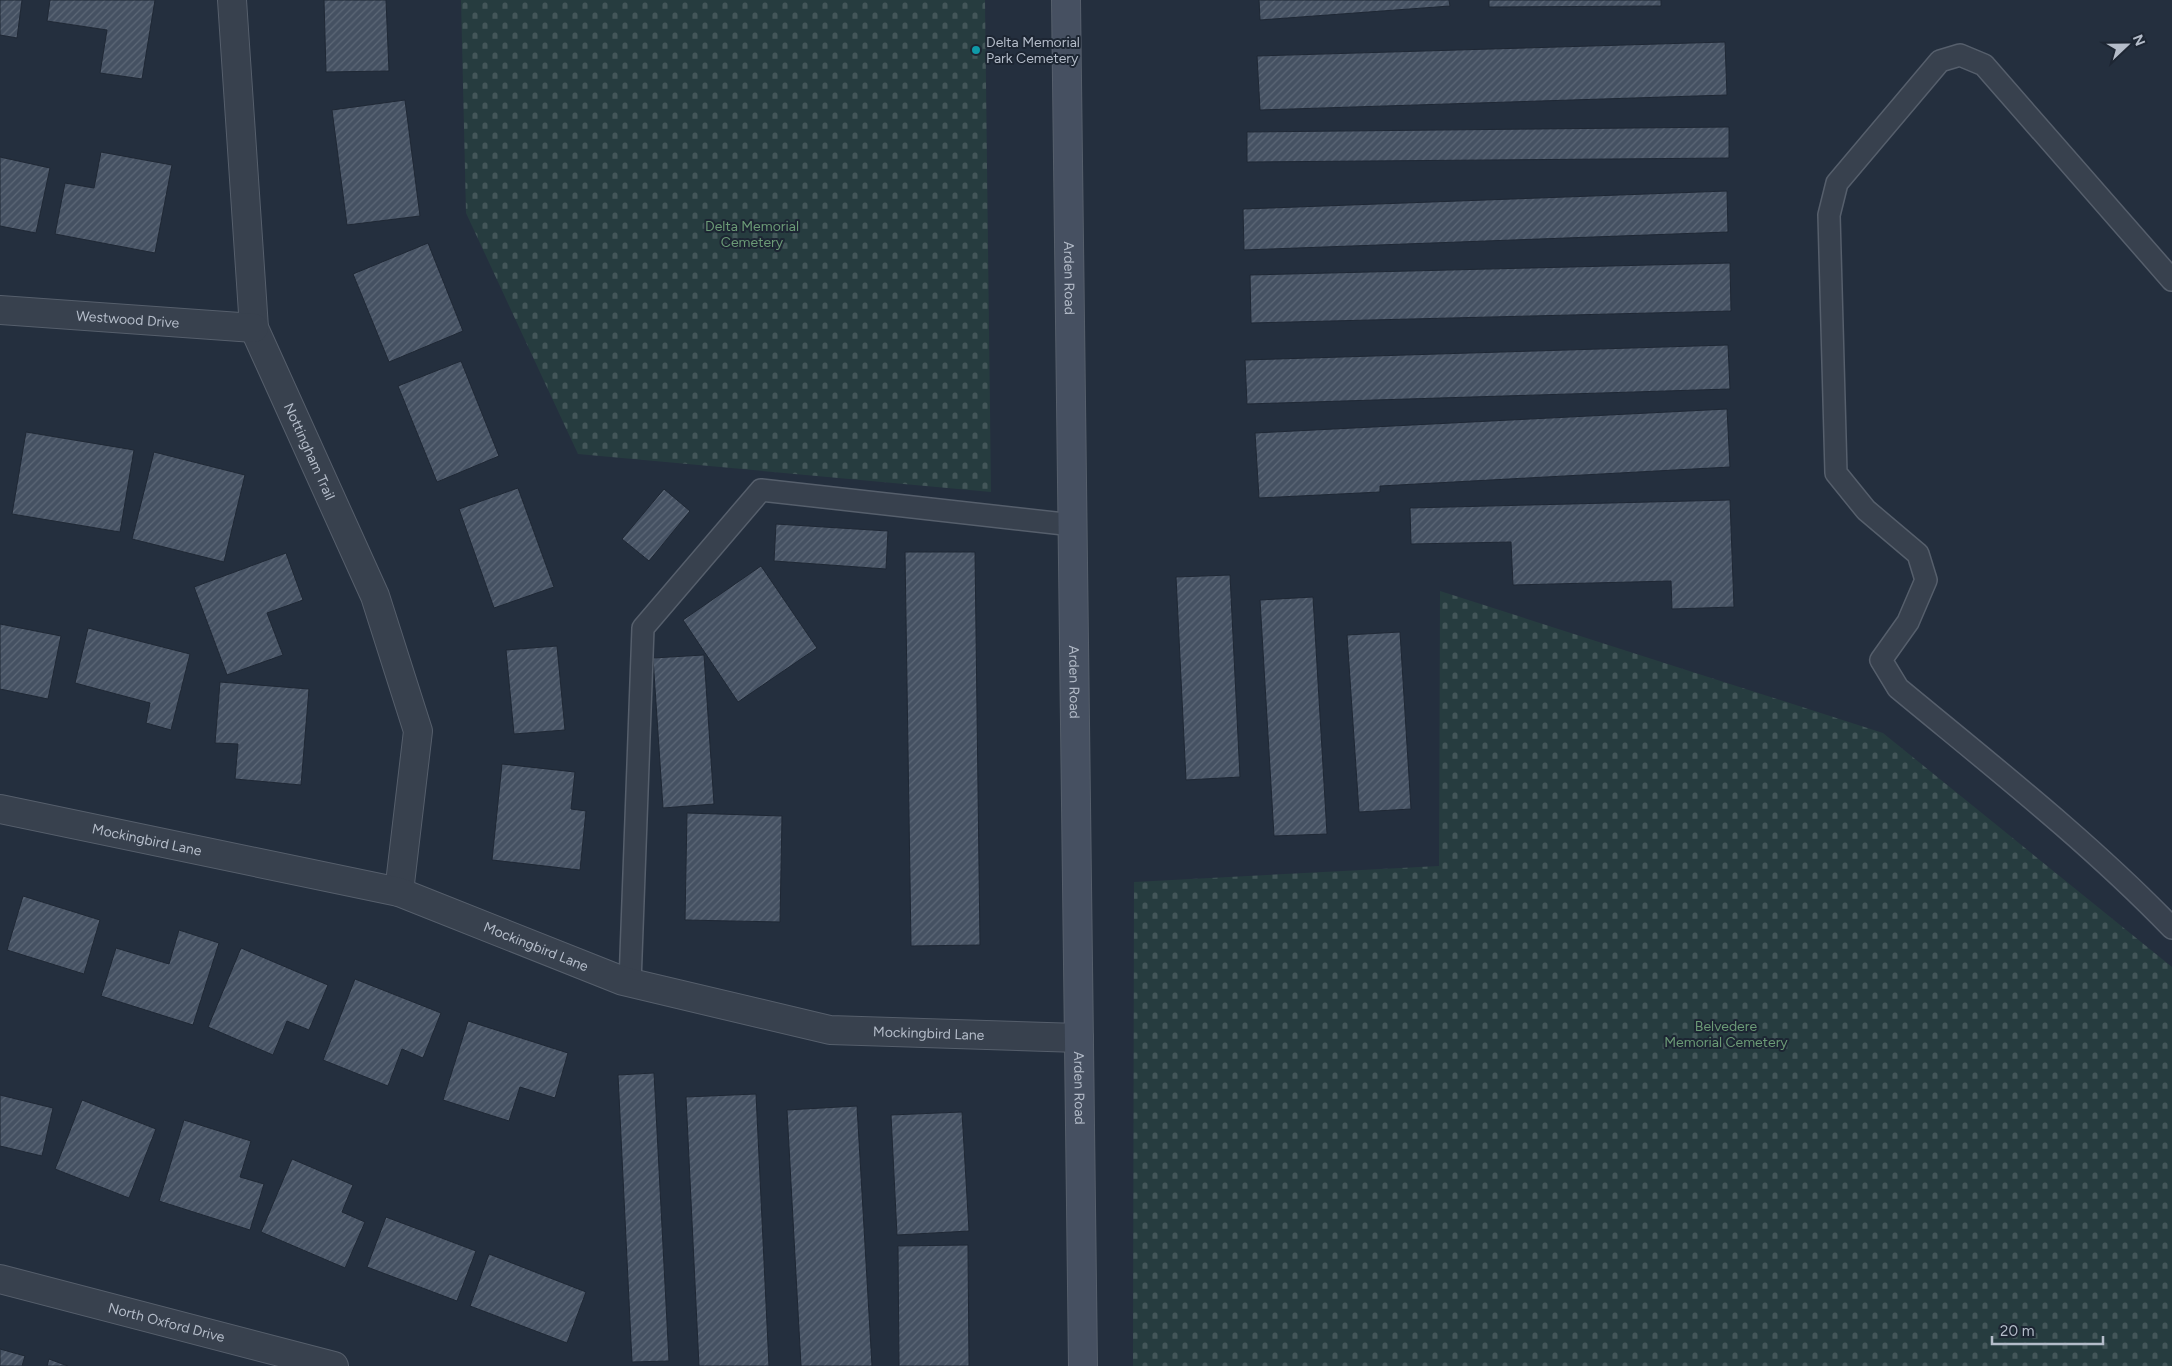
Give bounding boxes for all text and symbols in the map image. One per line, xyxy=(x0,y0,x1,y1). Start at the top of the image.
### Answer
north arrow xyxy=(2102,20,2152,70)
text: N xyxy=(2129,32,2148,49)
place label: Delta Memorial Park Cemetery xyxy=(986,34,1080,67)
marker: Delta Memorial Park Cemetery xyxy=(970,44,982,56)
park label: Delta Memorial Cemetery xyxy=(705,218,799,251)
street label: Arden Road xyxy=(1060,241,1078,315)
street label: Westwood Drive xyxy=(75,307,180,332)
street label: Nottingham Trail xyxy=(280,400,338,503)
street label: Arden Road xyxy=(1065,645,1083,719)
street label: Mockingbird Lane xyxy=(90,820,203,860)
street label: Mockingbird Lane xyxy=(481,918,591,976)
park label: Belvedere Memorial Cemetery xyxy=(1664,1018,1788,1051)
street label: Mockingbird Lane xyxy=(873,1023,985,1044)
street label: Arden Road xyxy=(1070,1051,1088,1125)
street label: North Oxford Drive xyxy=(106,1300,227,1346)
scale bar xyxy=(1992,1314,2103,1346)
text: 20 m xyxy=(2000,1322,2034,1340)

